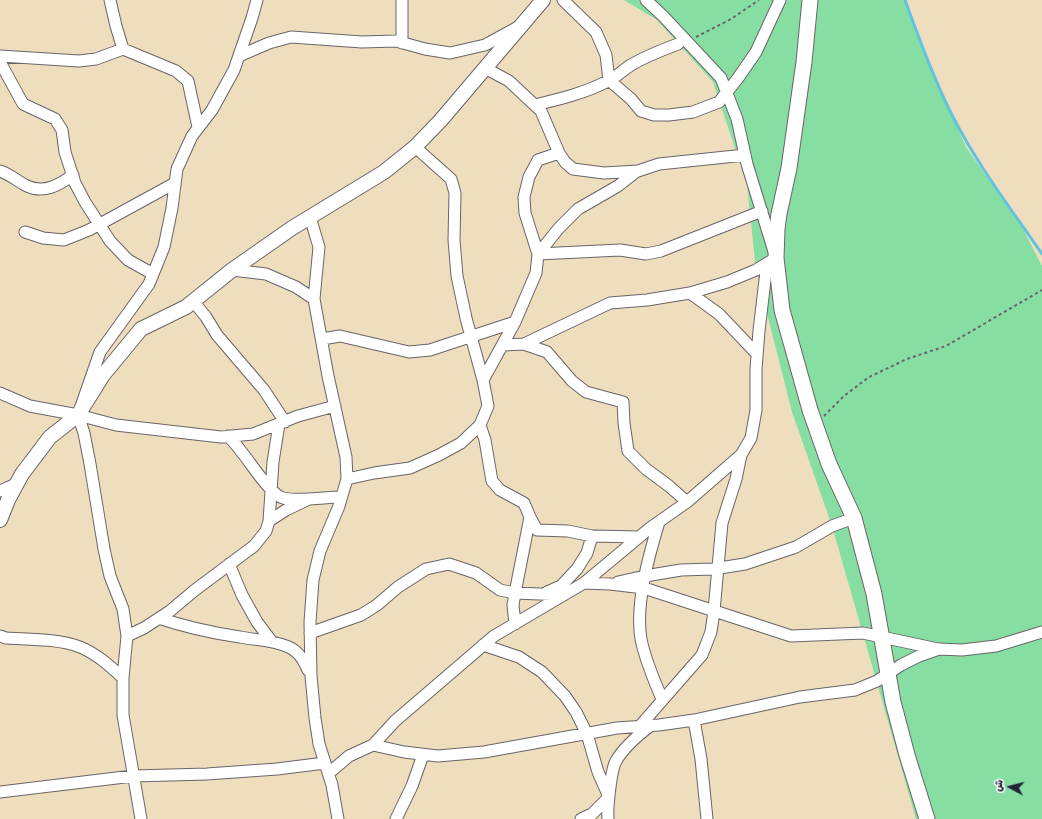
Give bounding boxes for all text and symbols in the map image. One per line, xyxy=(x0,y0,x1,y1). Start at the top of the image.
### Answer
north arrow xyxy=(990,767,1030,807)
text: ش xyxy=(989,779,1006,792)

